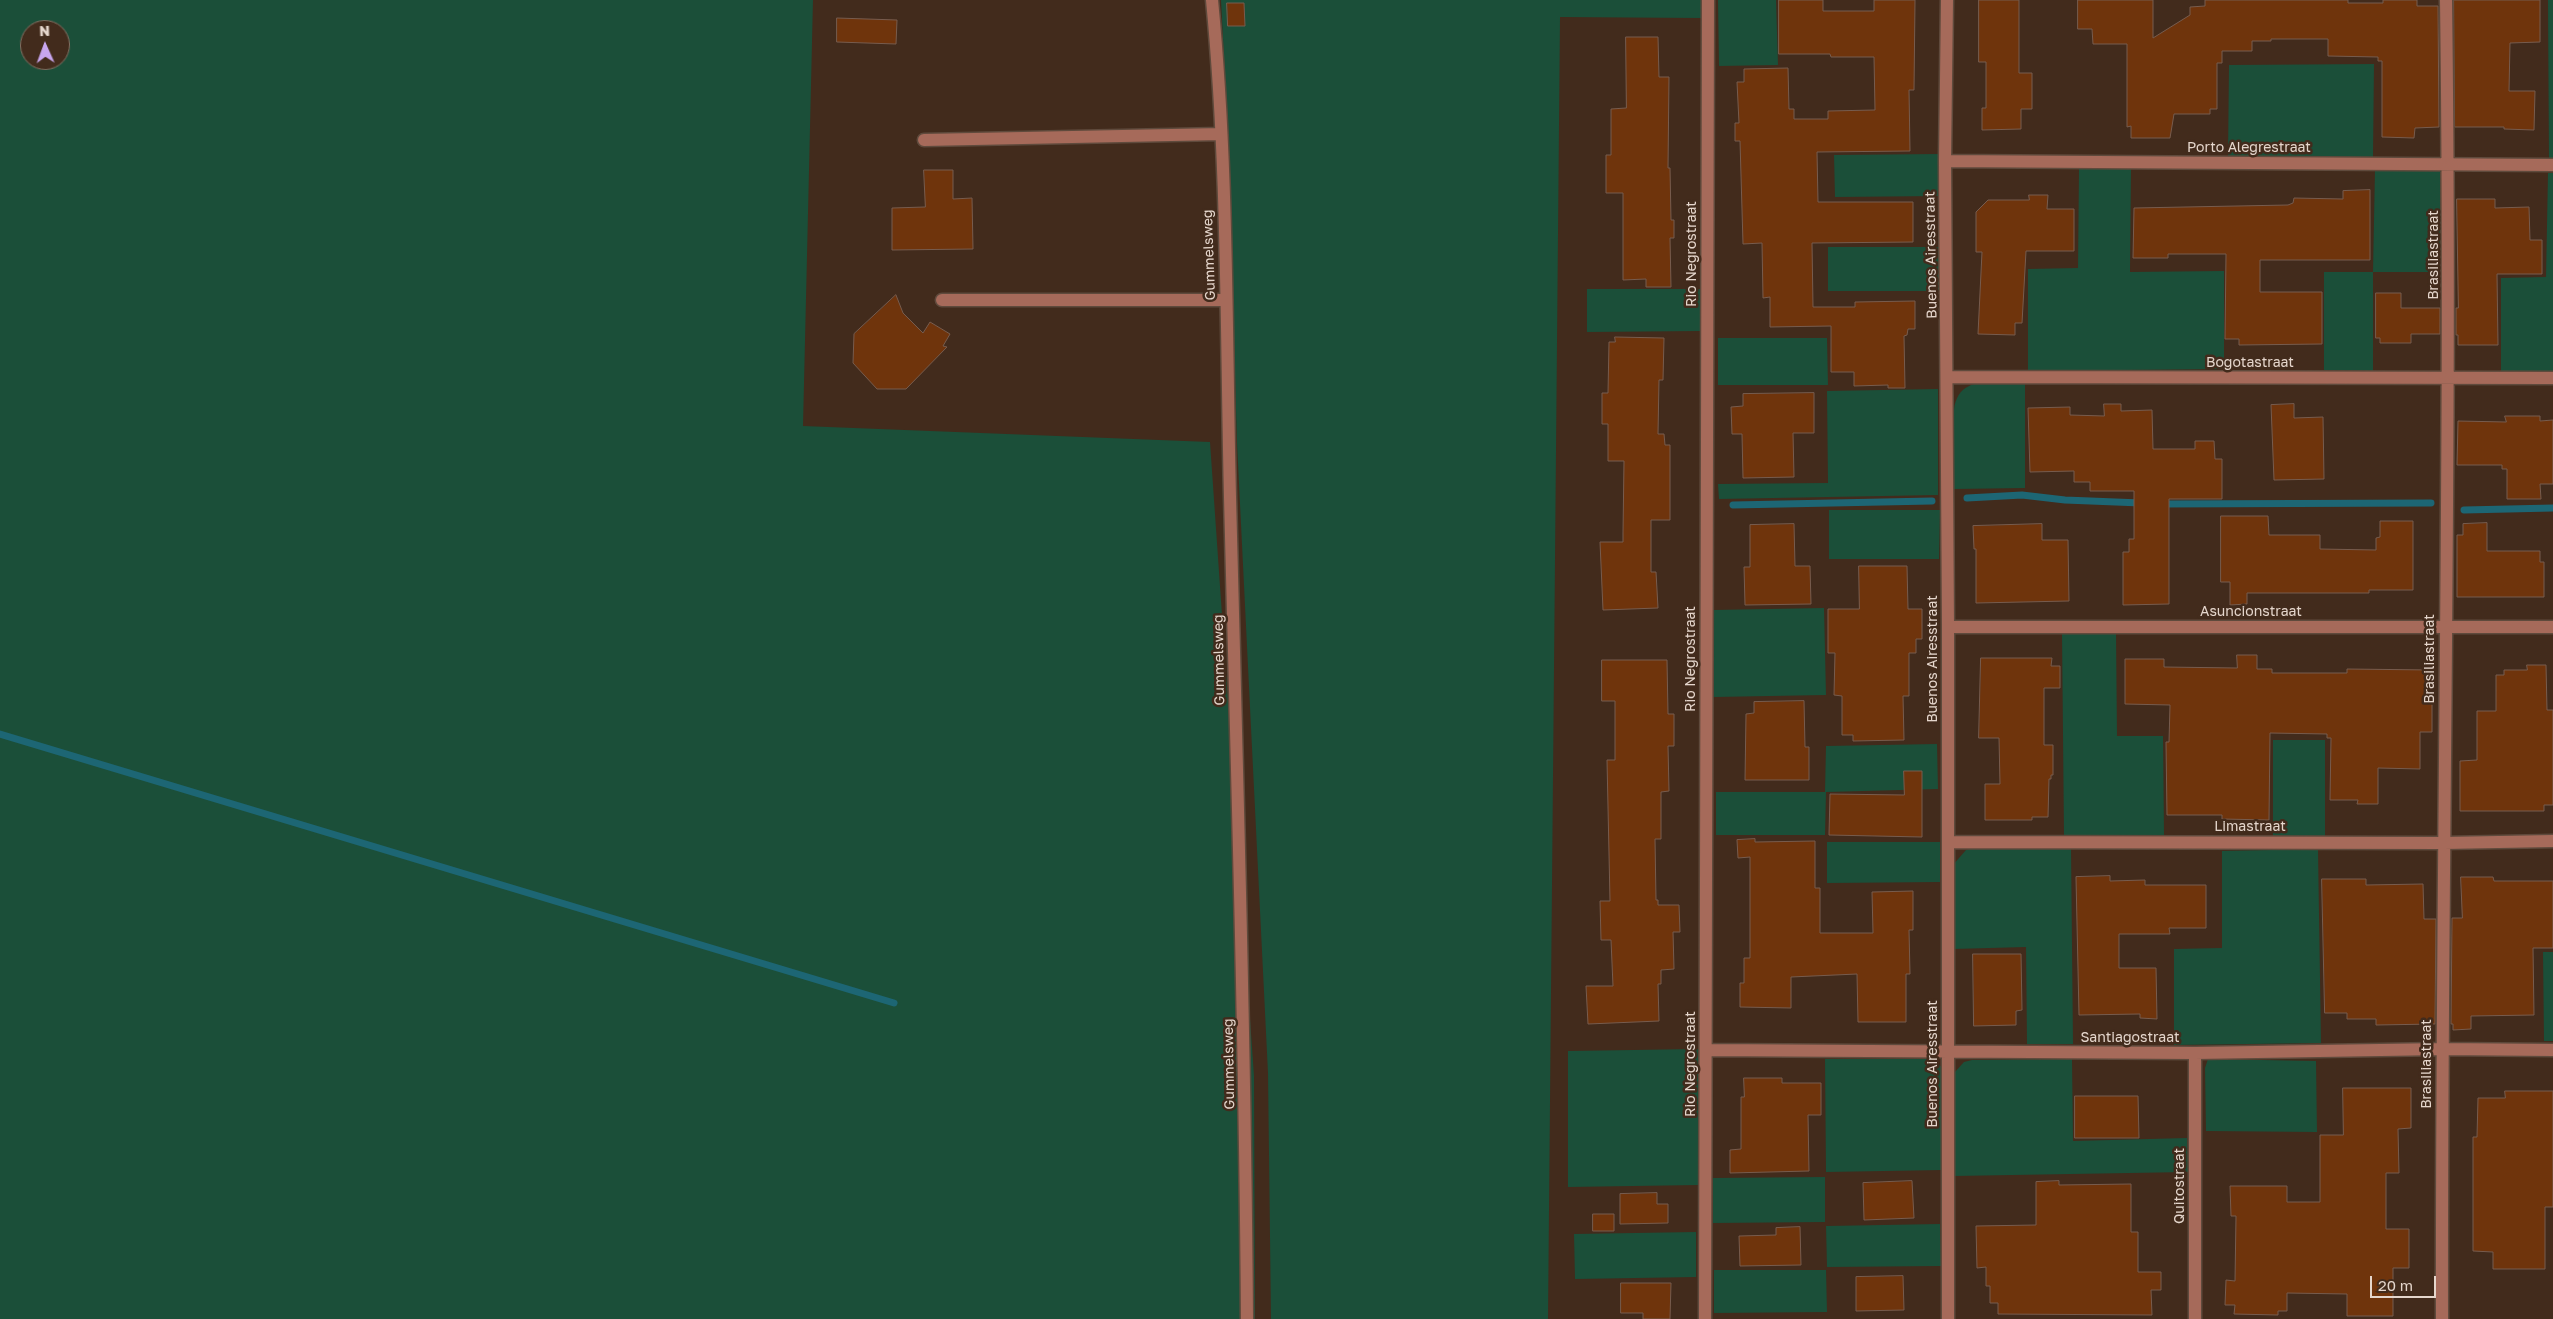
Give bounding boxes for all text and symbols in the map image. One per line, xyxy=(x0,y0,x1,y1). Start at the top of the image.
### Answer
north arrow xyxy=(20,20,70,70)
text: N xyxy=(39,22,50,39)
street label: Porto Alegrestraat xyxy=(2187,140,2311,156)
street label: Buenos Airesstraat xyxy=(1921,191,1941,319)
street label: Rio Negrostraat xyxy=(1684,201,1700,307)
street label: Gummelsweg xyxy=(1199,209,1219,301)
street label: Brasiliastraat xyxy=(2426,210,2442,300)
street label: Bogotastraat xyxy=(2206,355,2294,371)
street label: Buenos Airesstraat xyxy=(1925,595,1941,723)
street label: Asuncionstraat xyxy=(2200,604,2302,620)
street label: Rio Negrostraat xyxy=(1683,606,1699,712)
street label: Gummelsweg xyxy=(1210,614,1228,706)
street label: Brasiliastraat xyxy=(2422,614,2438,704)
street label: Limastraat xyxy=(2214,819,2286,835)
street label: Buenos Airesstraat xyxy=(1925,1000,1941,1128)
street label: Rio Negrostraat xyxy=(1683,1011,1699,1117)
street label: Gummelsweg xyxy=(1220,1018,1238,1110)
street label: Brasiliastraat xyxy=(2419,1019,2435,1109)
street label: Santiagostraat xyxy=(2080,1030,2180,1046)
street label: Quitostraat xyxy=(2172,1148,2188,1224)
scale bar xyxy=(2373,1266,2439,1298)
text: 20 m xyxy=(2378,1276,2413,1294)

